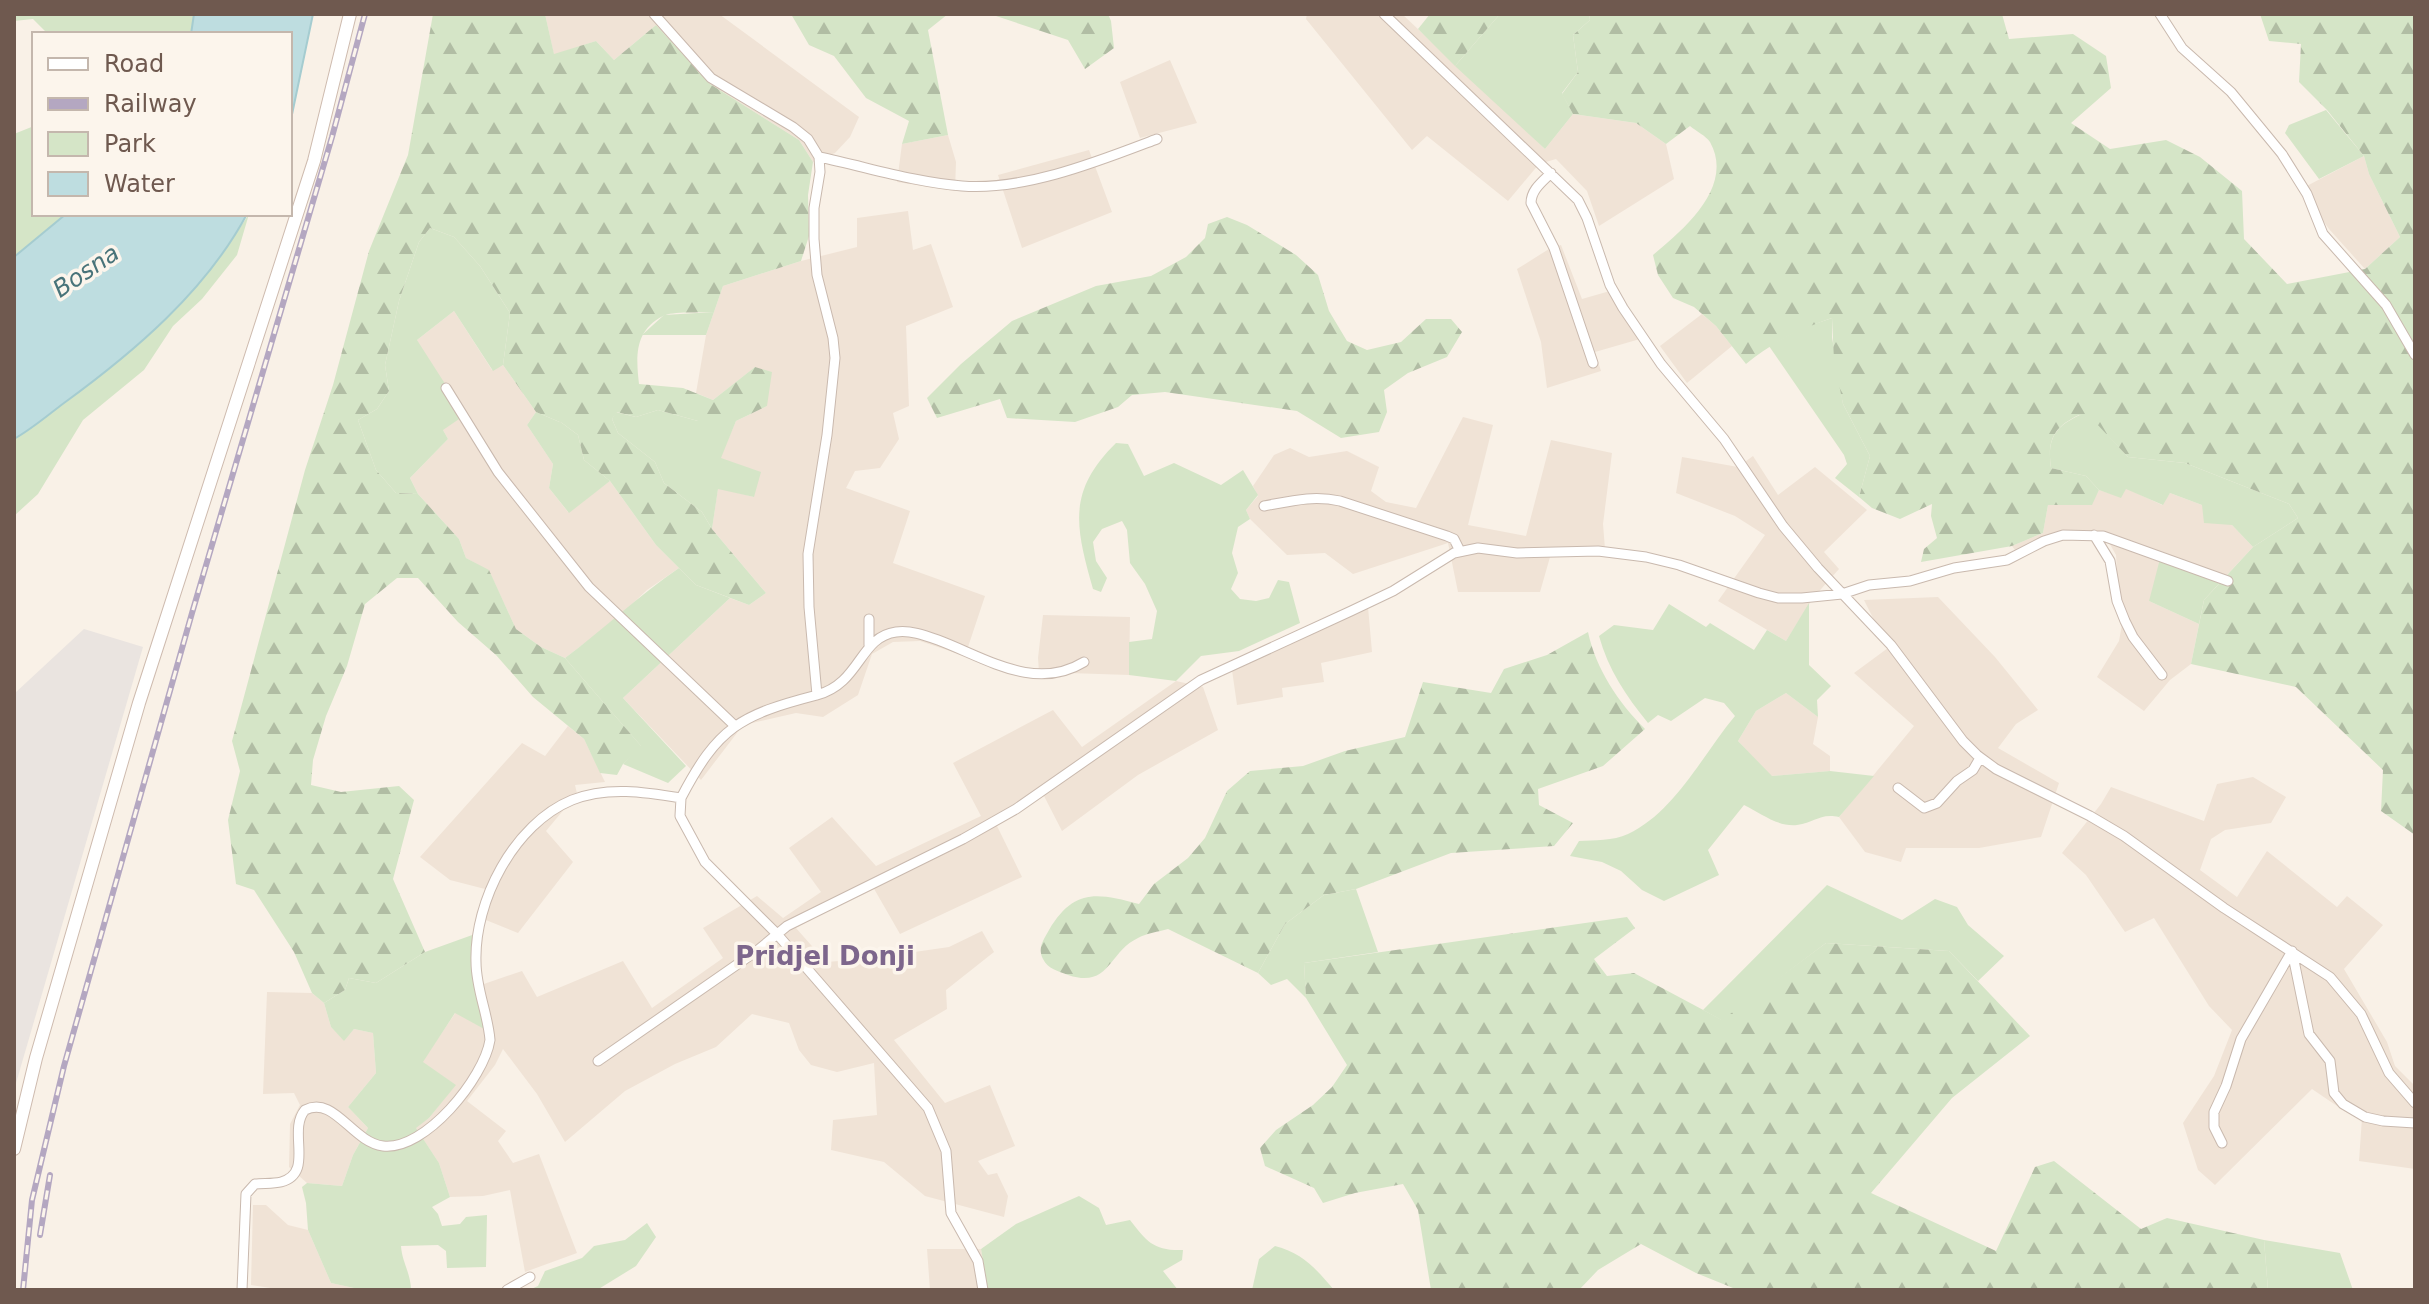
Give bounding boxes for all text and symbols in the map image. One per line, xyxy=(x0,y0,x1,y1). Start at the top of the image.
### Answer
legend xyxy=(32,32,292,216)
text: Road xyxy=(104,50,164,78)
text: Railway xyxy=(104,90,197,118)
text: Park xyxy=(104,130,156,158)
text: Water xyxy=(104,170,175,198)
water label: Bosna xyxy=(48,239,124,303)
district label: Pridjel Donji xyxy=(735,941,915,971)

